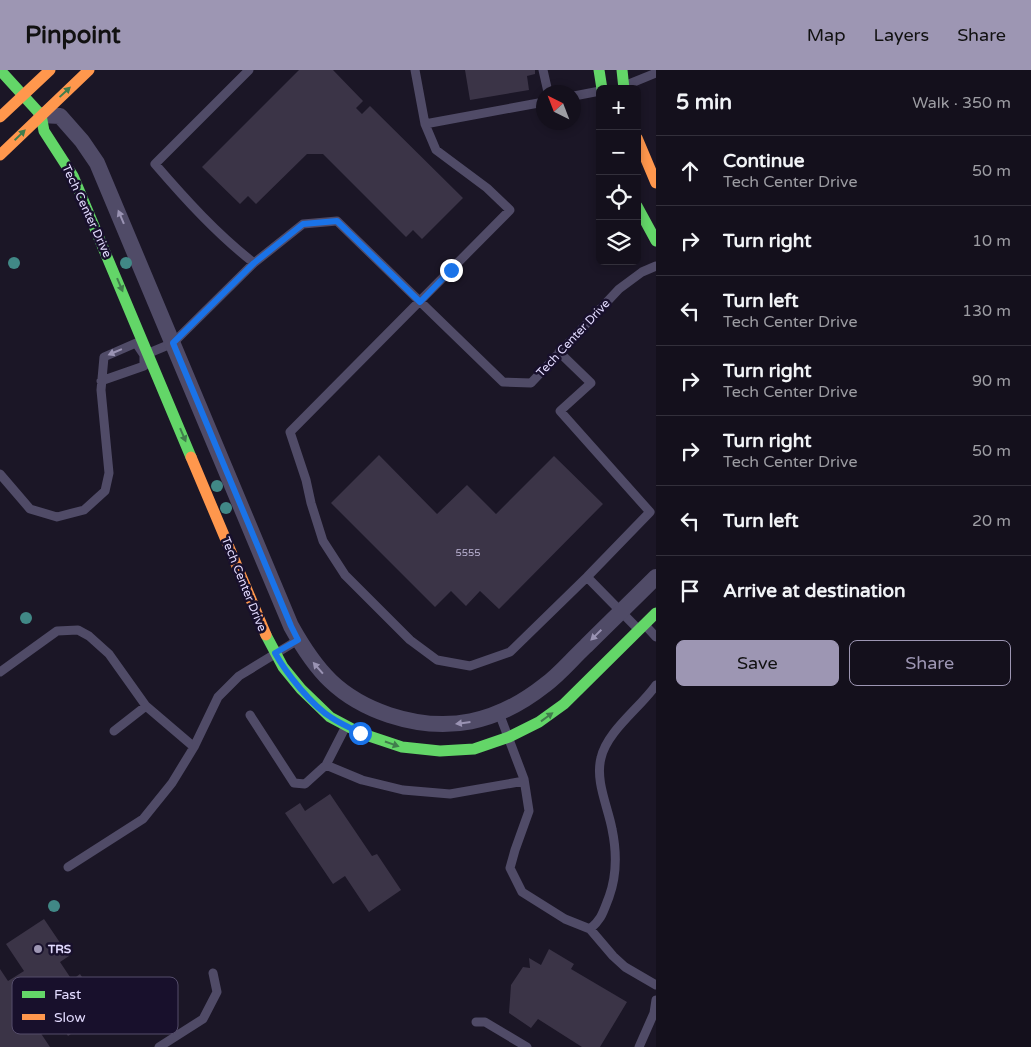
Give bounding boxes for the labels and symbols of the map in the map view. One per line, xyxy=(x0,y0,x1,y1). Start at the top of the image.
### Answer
north arrow xyxy=(536,85,581,130)
one-way arrow xyxy=(59,86,71,98)
one-way arrow xyxy=(14,129,26,141)
street label: Tech Center Drive xyxy=(59,162,115,260)
one-way arrow xyxy=(116,210,124,224)
route end xyxy=(440,259,463,282)
one-way arrow xyxy=(117,278,125,292)
street label: Tech Center Drive xyxy=(533,296,613,380)
one-way arrow xyxy=(108,348,122,356)
one-way arrow xyxy=(179,428,187,442)
street label: Tech Center Drive xyxy=(219,535,269,634)
house number: 5555 xyxy=(455,547,481,559)
one-way arrow xyxy=(591,629,603,641)
one-way arrow xyxy=(312,662,324,674)
one-way arrow xyxy=(540,711,553,722)
one-way arrow xyxy=(455,719,471,727)
route start xyxy=(349,722,372,745)
one-way arrow xyxy=(385,741,400,748)
place label: TRS xyxy=(47,942,72,956)
marker: TRS xyxy=(32,943,44,955)
legend xyxy=(12,977,178,1034)
text: Fast xyxy=(54,986,82,1003)
text: Slow xyxy=(54,1009,86,1026)

